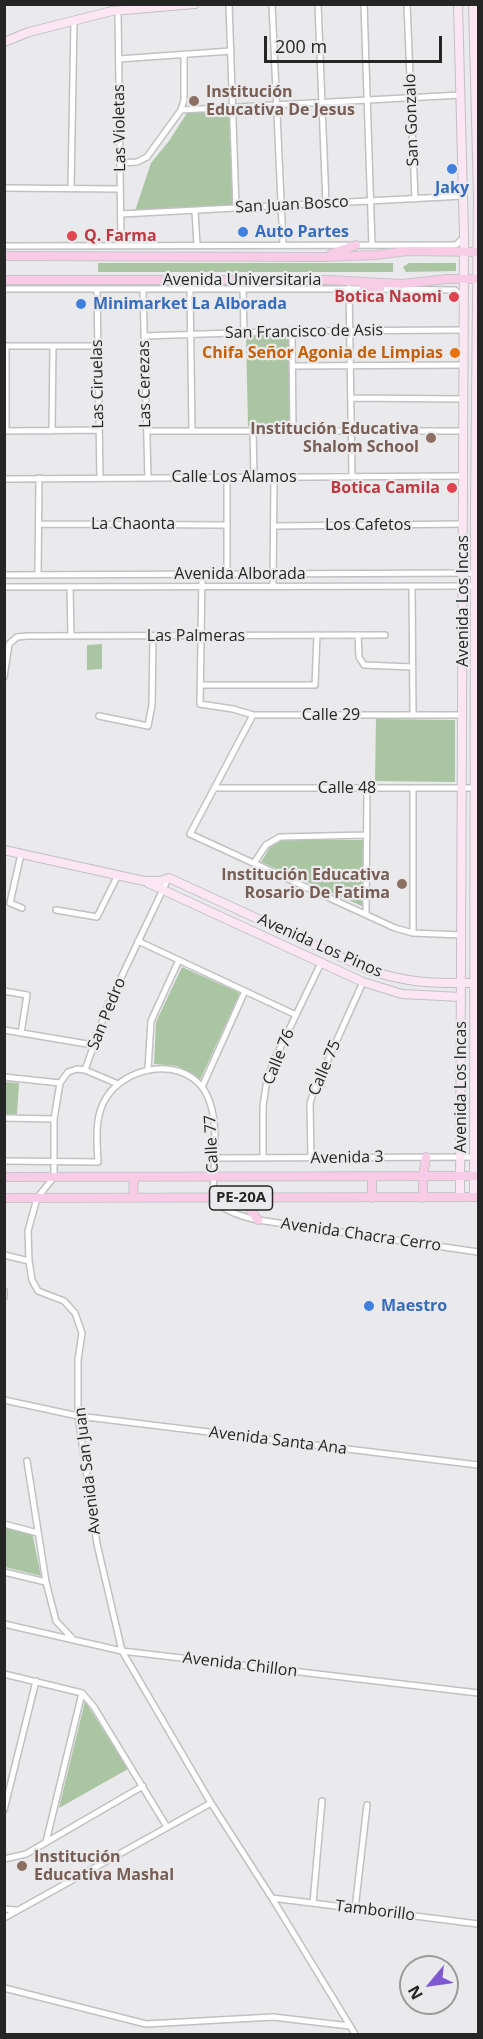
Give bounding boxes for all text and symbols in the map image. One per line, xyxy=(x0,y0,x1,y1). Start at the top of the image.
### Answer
scale bar xyxy=(267,24,446,62)
text: 200 m xyxy=(275,34,327,58)
street label: San Gonzalo xyxy=(401,73,423,167)
place label: Institución Educativa De Jesus xyxy=(206,82,355,120)
street label: Las Violetas xyxy=(110,84,130,172)
marker: Institución Educativa De Jesus xyxy=(187,94,201,108)
marker: Jaky xyxy=(445,162,459,176)
place label: Jaky xyxy=(435,178,469,198)
street label: San Juan Bosco xyxy=(235,192,349,218)
place label: Auto Partes xyxy=(255,222,349,242)
marker: Auto Partes xyxy=(236,225,250,239)
place label: Q. Farma xyxy=(84,226,157,246)
marker: Q. Farma xyxy=(65,229,79,243)
street label: Avenida Universitaria xyxy=(163,270,321,290)
place label: Botica Naomi xyxy=(334,287,442,307)
marker: Botica Naomi xyxy=(447,290,461,304)
place label: Minimarket La Alborada xyxy=(93,294,287,314)
marker: Minimarket La Alborada xyxy=(74,297,88,311)
street label: San Francisco de Asis xyxy=(225,321,383,343)
street label: Las Ciruelas xyxy=(88,339,108,429)
street label: Las Cerezas xyxy=(135,340,155,428)
place label: Chifa Señor Agonia de Limpias xyxy=(202,343,443,363)
marker: Chifa Señor Agonia de Limpias xyxy=(448,346,462,360)
place label: Institución Educativa Shalom School xyxy=(250,419,419,457)
marker: Institución Educativa Shalom School xyxy=(424,431,438,445)
street label: Calle Los Alamos xyxy=(171,467,297,487)
place label: Botica Camila xyxy=(330,478,440,498)
marker: Botica Camila xyxy=(445,481,459,495)
street label: La Chaonta xyxy=(91,514,175,534)
street label: Los Cafetos xyxy=(325,515,411,535)
street label: Avenida Los Incas xyxy=(453,535,473,667)
street label: Avenida Alborada xyxy=(174,564,306,584)
street label: Las Palmeras xyxy=(147,626,245,646)
street label: Calle 29 xyxy=(302,705,360,725)
street label: Calle 48 xyxy=(318,778,376,798)
place label: Institución Educativa Rosario De Fatima xyxy=(221,865,390,903)
marker: Institución Educativa Rosario De Fatima xyxy=(395,877,409,891)
street label: Avenida Los Pinos xyxy=(255,910,385,982)
street label: San Pedro xyxy=(84,975,130,1053)
street label: Avenida Los Incas xyxy=(451,1021,471,1153)
street label: Calle 76 xyxy=(259,1026,299,1088)
street label: Calle 75 xyxy=(305,1037,345,1099)
street label: Calle 77 xyxy=(201,1114,223,1174)
street label: Avenida 3 xyxy=(310,1148,384,1168)
road number: PE-20A xyxy=(210,1186,272,1210)
street label: Avenida Chacra Cerro xyxy=(280,1214,442,1256)
place label: Maestro xyxy=(381,1296,447,1316)
marker: Maestro xyxy=(362,1299,376,1313)
street label: Avenida San Juan xyxy=(71,1406,105,1536)
street label: Avenida Santa Ana xyxy=(208,1423,348,1459)
street label: Avenida Chillon xyxy=(182,1648,298,1682)
place label: Institución Educativa Mashal xyxy=(34,1847,174,1885)
marker: Institución Educativa Mashal xyxy=(15,1859,29,1873)
street label: Tamborillo xyxy=(334,1897,416,1925)
north arrow xyxy=(399,1955,459,2015)
text: N xyxy=(402,1982,428,2004)

